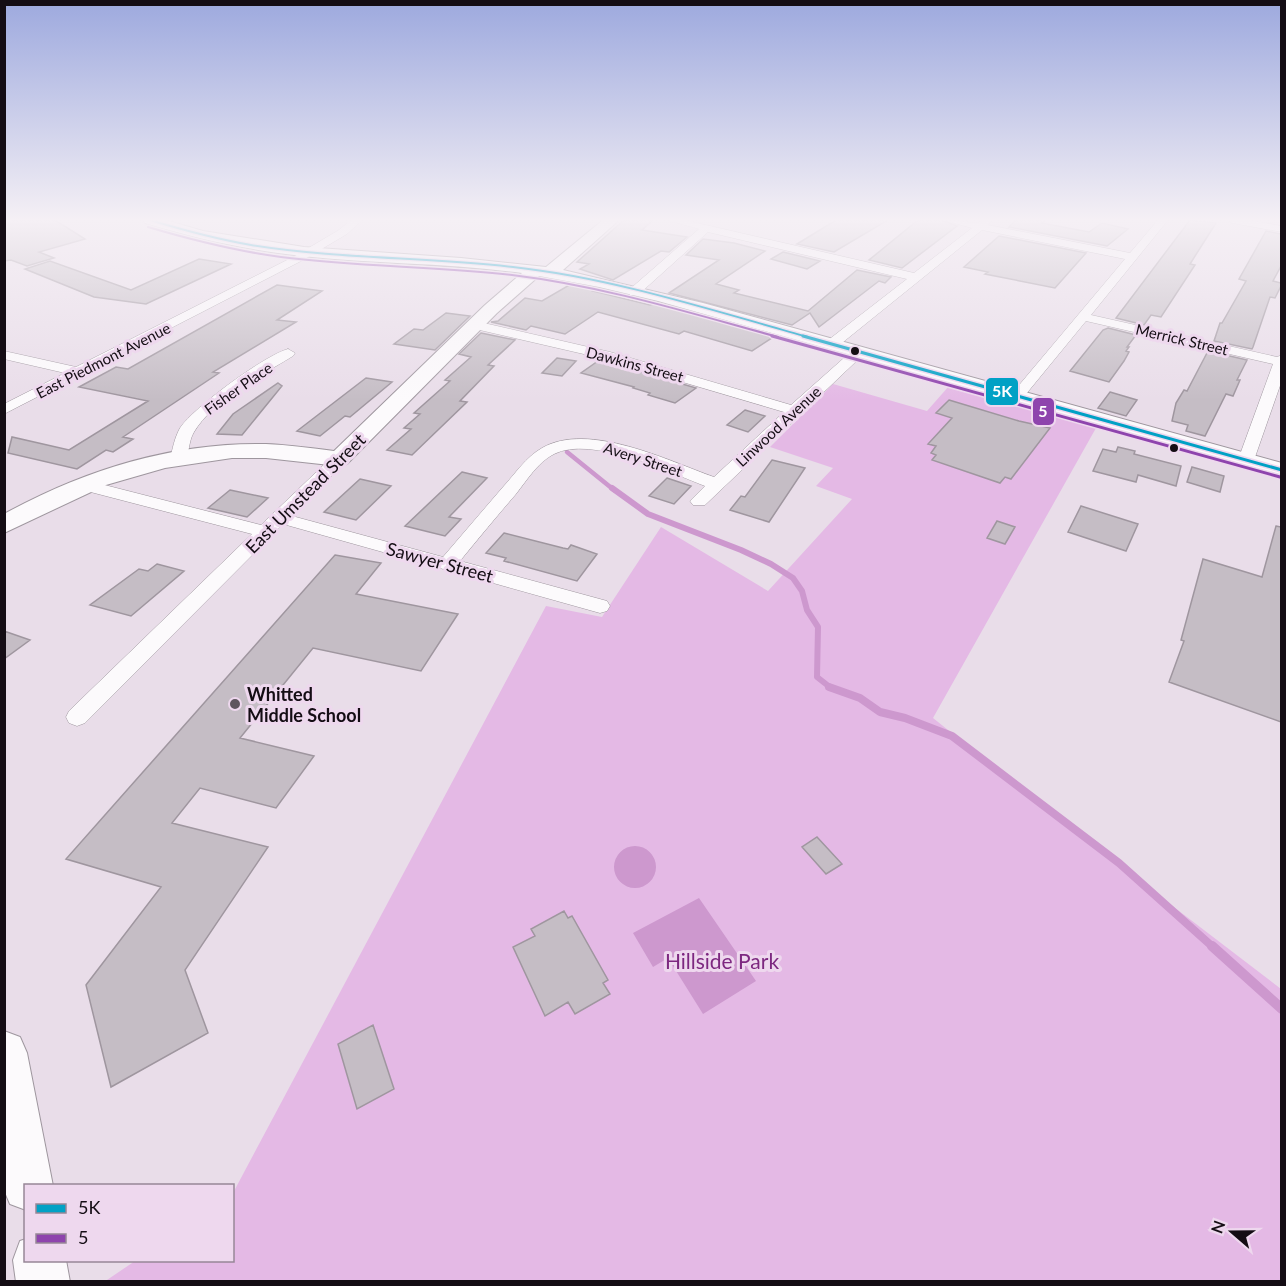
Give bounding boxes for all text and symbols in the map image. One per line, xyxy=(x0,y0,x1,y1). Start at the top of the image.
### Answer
street label: East Piedmont Avenue xyxy=(33,318,173,402)
street label: Merrick Street xyxy=(1134,320,1231,359)
street label: Dawkins Street xyxy=(584,342,686,386)
unlabelled marker xyxy=(849,345,861,357)
street label: Fisher Place xyxy=(201,358,275,418)
line badge: 5K xyxy=(985,377,1019,406)
text: 5K xyxy=(992,381,1013,400)
street label: Linwood Avenue xyxy=(732,382,824,470)
line badge: 5 xyxy=(1032,397,1055,426)
text: 5 xyxy=(1038,401,1048,420)
street label: East Umstead Street xyxy=(240,428,370,558)
street label: Avery Street xyxy=(602,438,685,480)
unlabelled marker xyxy=(1168,442,1180,454)
street label: Sawyer Street xyxy=(384,537,496,587)
place label: Whitted Middle School xyxy=(247,683,361,726)
marker: Whitted Middle School xyxy=(228,697,242,711)
park label: Hillside Park xyxy=(665,948,779,973)
legend xyxy=(24,1184,234,1262)
text: 5K xyxy=(78,1196,100,1218)
north arrow xyxy=(1202,1202,1262,1262)
text: N xyxy=(1206,1218,1228,1236)
text: 5 xyxy=(78,1226,88,1248)

